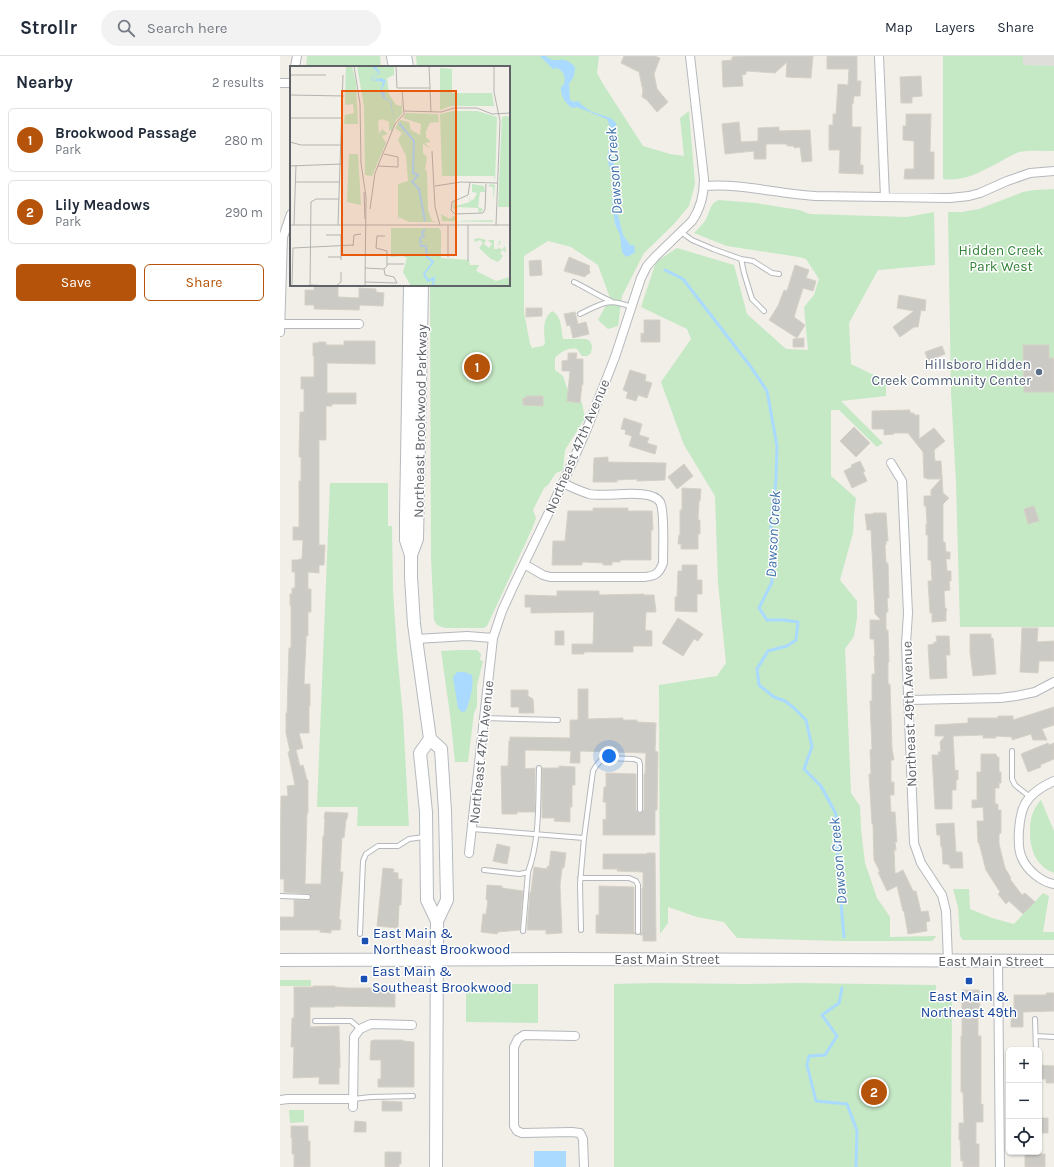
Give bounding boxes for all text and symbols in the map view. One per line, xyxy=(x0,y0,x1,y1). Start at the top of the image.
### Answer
search box xyxy=(101,10,381,46)
text: Strollr xyxy=(20,17,77,39)
icon: search xyxy=(115,17,137,39)
text: Search here xyxy=(147,19,228,37)
text: Map xyxy=(885,19,913,36)
text: Layers xyxy=(935,19,975,36)
text: Share xyxy=(997,19,1034,36)
inset map xyxy=(290,66,510,286)
text: Nearby xyxy=(16,72,73,92)
text: 2 results xyxy=(212,75,264,90)
text: Brookwood Passage xyxy=(55,124,197,142)
water label: Dawson Creek xyxy=(602,127,626,215)
text: 1 xyxy=(28,133,32,148)
text: 280 m xyxy=(225,133,263,148)
text: Park xyxy=(55,142,81,157)
text: Lily Meadows xyxy=(55,196,150,214)
text: 2 xyxy=(26,205,34,220)
text: 290 m xyxy=(225,205,263,220)
text: Park xyxy=(55,214,81,229)
park label: Hidden Creek Park West xyxy=(959,242,1044,275)
button: Save xyxy=(16,264,136,301)
button: Share xyxy=(144,264,264,301)
street label: Northeast Brookwood Parkway xyxy=(410,324,431,518)
pin: 1 xyxy=(464,352,490,382)
place label: Hillsboro Hidden Creek Community Center xyxy=(871,356,1032,389)
marker: Hillsboro Hidden Creek Community Center xyxy=(1034,367,1044,377)
street label: Northeast 47th Avenue xyxy=(541,376,613,516)
water label: Dawson Creek xyxy=(762,490,784,578)
street label: Northeast 49th Avenue xyxy=(898,641,921,787)
street label: Northeast 47th Avenue xyxy=(465,679,497,825)
your location xyxy=(599,746,619,766)
water label: Dawson Creek xyxy=(825,816,851,905)
place label: East Main & Northeast Brookwood xyxy=(373,925,511,958)
marker: East Main & Northeast Brookwood xyxy=(360,936,370,946)
street label: East Main Street xyxy=(614,951,720,968)
street label: East Main Street xyxy=(938,953,1044,970)
place label: East Main & Southeast Brookwood xyxy=(372,963,512,996)
marker: East Main & Southeast Brookwood xyxy=(359,974,369,984)
marker: East Main & Northeast 49th xyxy=(964,976,974,986)
place label: East Main & Northeast 49th xyxy=(921,988,1017,1021)
map controls xyxy=(1006,1047,1042,1155)
button: + xyxy=(1006,1047,1042,1083)
pin: 2 xyxy=(861,1077,887,1107)
button: − xyxy=(1006,1083,1042,1119)
button: locate xyxy=(1006,1119,1042,1155)

